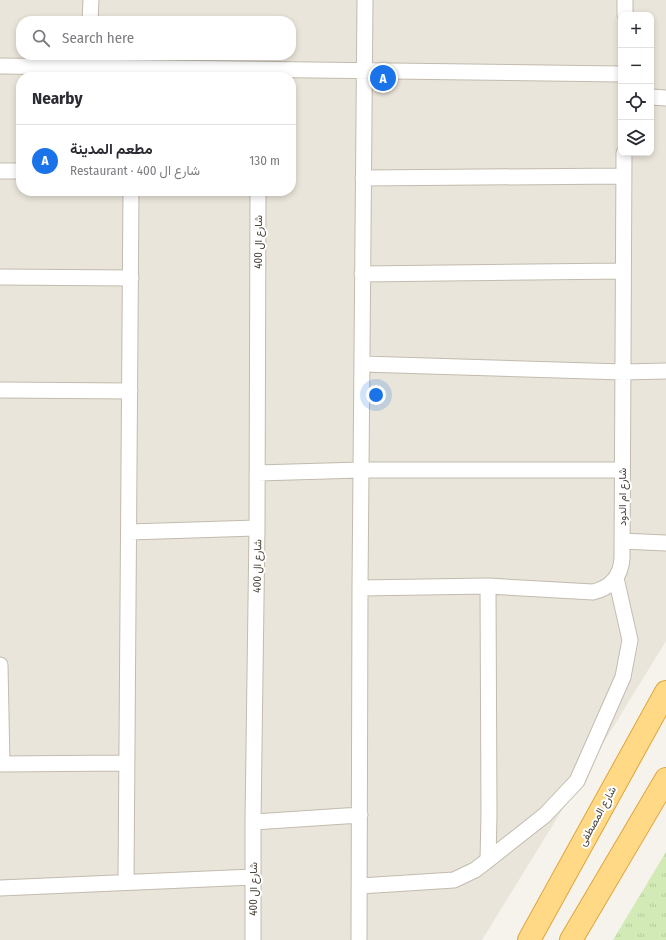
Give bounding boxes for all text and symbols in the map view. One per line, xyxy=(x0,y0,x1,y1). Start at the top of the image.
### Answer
map controls xyxy=(618,12,654,156)
button: + xyxy=(618,12,654,48)
search box xyxy=(16,16,296,60)
icon: search xyxy=(30,27,52,49)
text: Search here xyxy=(62,29,134,47)
button: − xyxy=(618,48,654,84)
pin: A xyxy=(370,63,396,93)
button: locate xyxy=(618,84,654,120)
text: Nearby xyxy=(32,88,83,109)
button: layers xyxy=(618,120,654,156)
text: مطعم المدينة xyxy=(70,140,153,158)
text: A xyxy=(41,153,49,168)
text: 130 m xyxy=(249,153,280,168)
text: Restaurant · شارع ال 400 xyxy=(70,163,200,178)
street label: شارع ال 400 xyxy=(252,215,266,269)
your location xyxy=(366,385,386,405)
street label: شارع ام الدود xyxy=(616,468,630,526)
street label: شارع ال 400 xyxy=(251,539,265,593)
street label: شارع المصطفى xyxy=(576,784,620,849)
street label: شارع ال 400 xyxy=(247,862,261,916)

